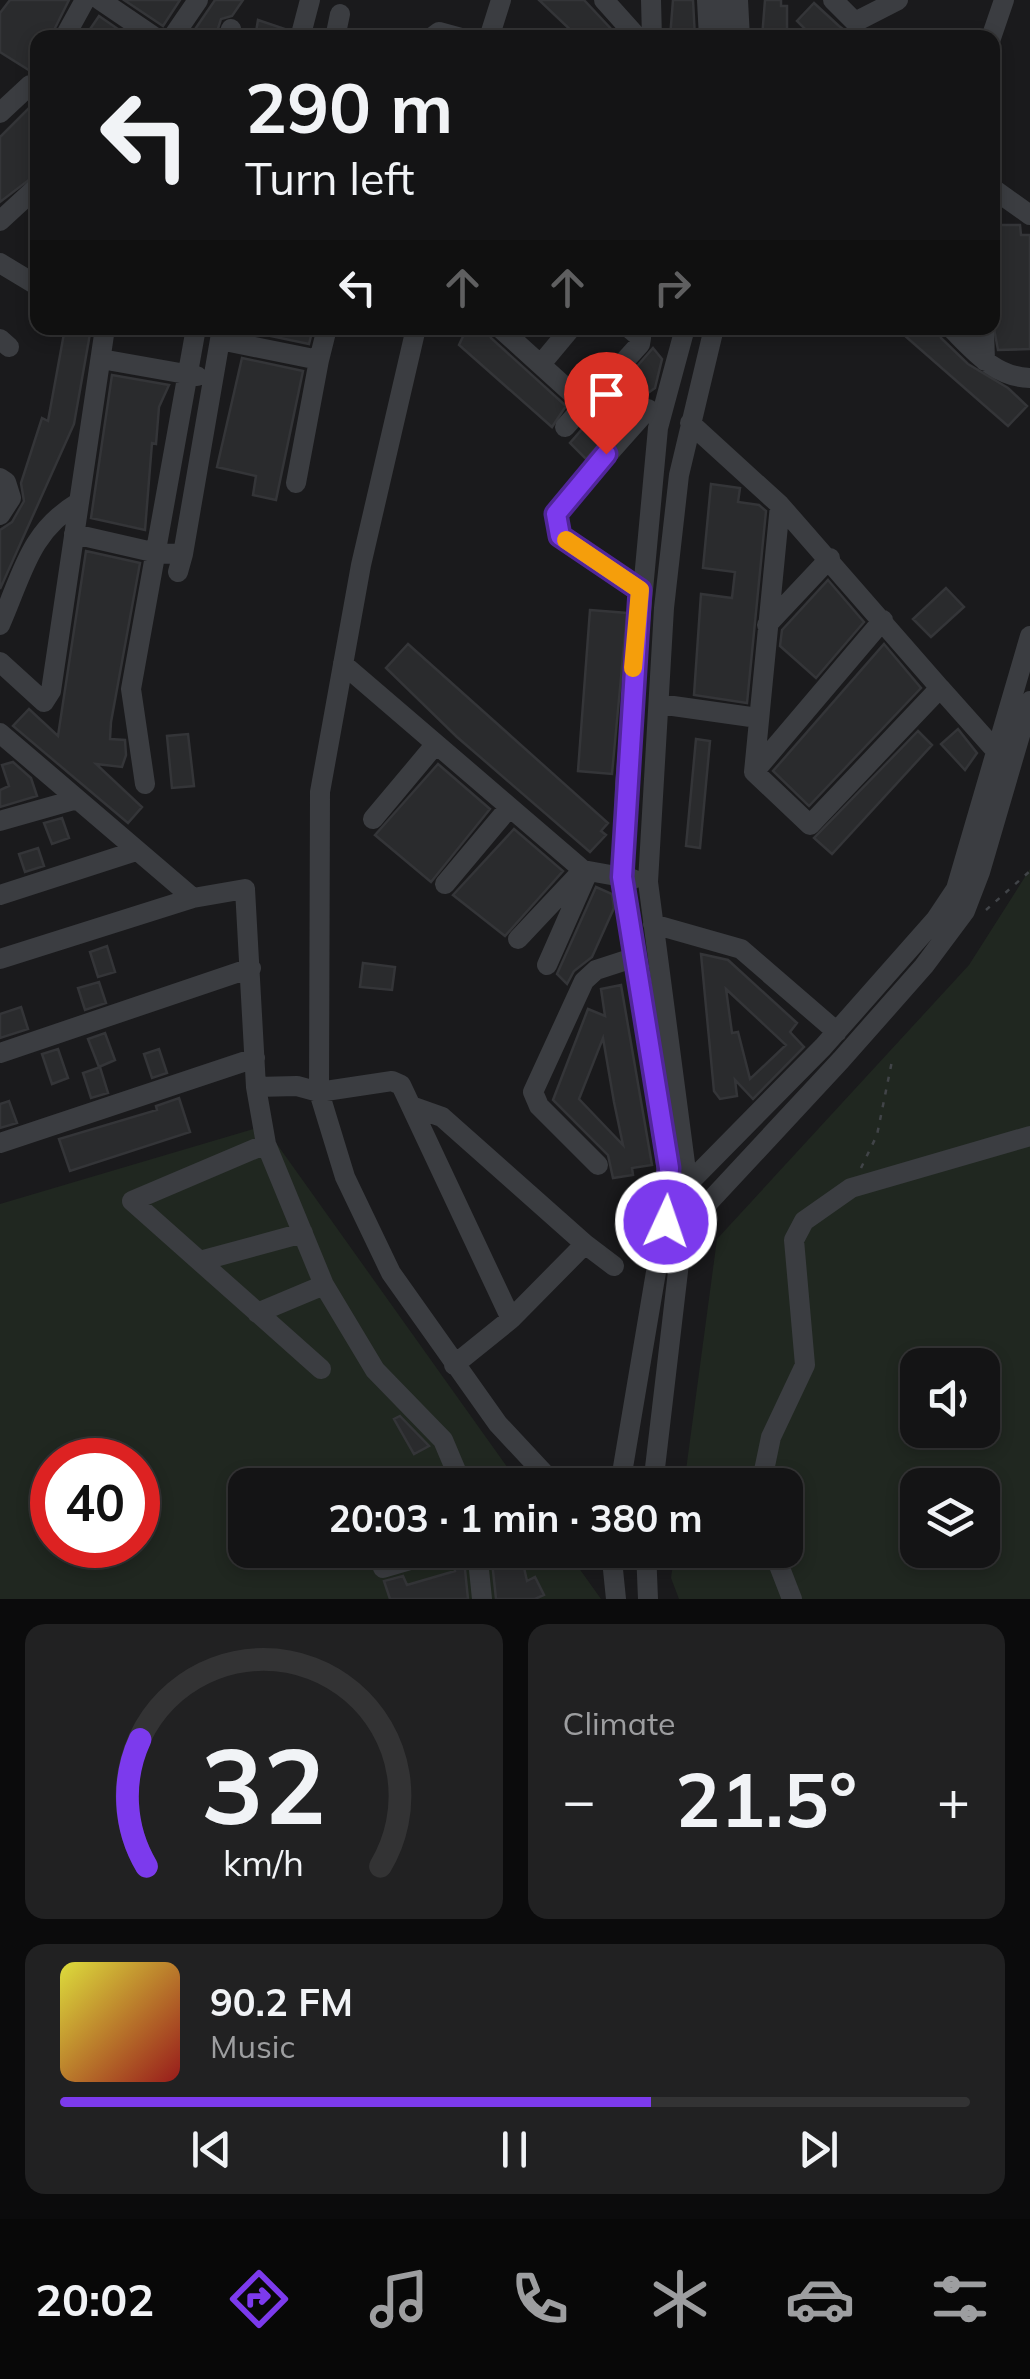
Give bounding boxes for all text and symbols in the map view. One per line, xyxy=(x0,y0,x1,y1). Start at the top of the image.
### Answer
text: 290 m xyxy=(245,63,453,151)
icon: left xyxy=(80,70,210,200)
text: Turn left xyxy=(245,150,414,206)
icon: left xyxy=(330,260,385,315)
icon: ahead xyxy=(435,260,490,315)
icon: ahead xyxy=(540,260,595,315)
icon: right xyxy=(645,260,700,315)
pin xyxy=(564,352,649,455)
icon: arrive xyxy=(579,367,634,422)
position arrow xyxy=(614,1170,718,1274)
map controls xyxy=(900,1348,1000,1568)
button: sound xyxy=(900,1348,1000,1448)
speed limit sign: 40 xyxy=(30,1438,160,1568)
button: layers xyxy=(900,1468,1000,1568)
text: 20:03 · 1 min · 380 m xyxy=(328,1494,703,1542)
text: Climate xyxy=(563,1703,675,1743)
text: 32 xyxy=(201,1719,326,1850)
text: 21.5° xyxy=(675,1752,857,1846)
text: − xyxy=(563,1765,596,1834)
text: + xyxy=(937,1765,970,1834)
text: km/h xyxy=(223,1840,304,1885)
text: 90.2 FM xyxy=(210,1978,353,2026)
text: Music xyxy=(210,2026,295,2066)
icon: previous xyxy=(184,2122,239,2177)
icon: pause xyxy=(487,2122,542,2177)
icon: next xyxy=(791,2122,846,2177)
icon: directions xyxy=(224,2264,294,2334)
icon: music xyxy=(364,2264,434,2334)
icon: phone xyxy=(505,2264,575,2334)
icon: climate xyxy=(645,2264,715,2334)
icon: car xyxy=(785,2264,855,2334)
icon: filters xyxy=(925,2264,995,2334)
text: 20:02 xyxy=(35,2271,154,2327)

